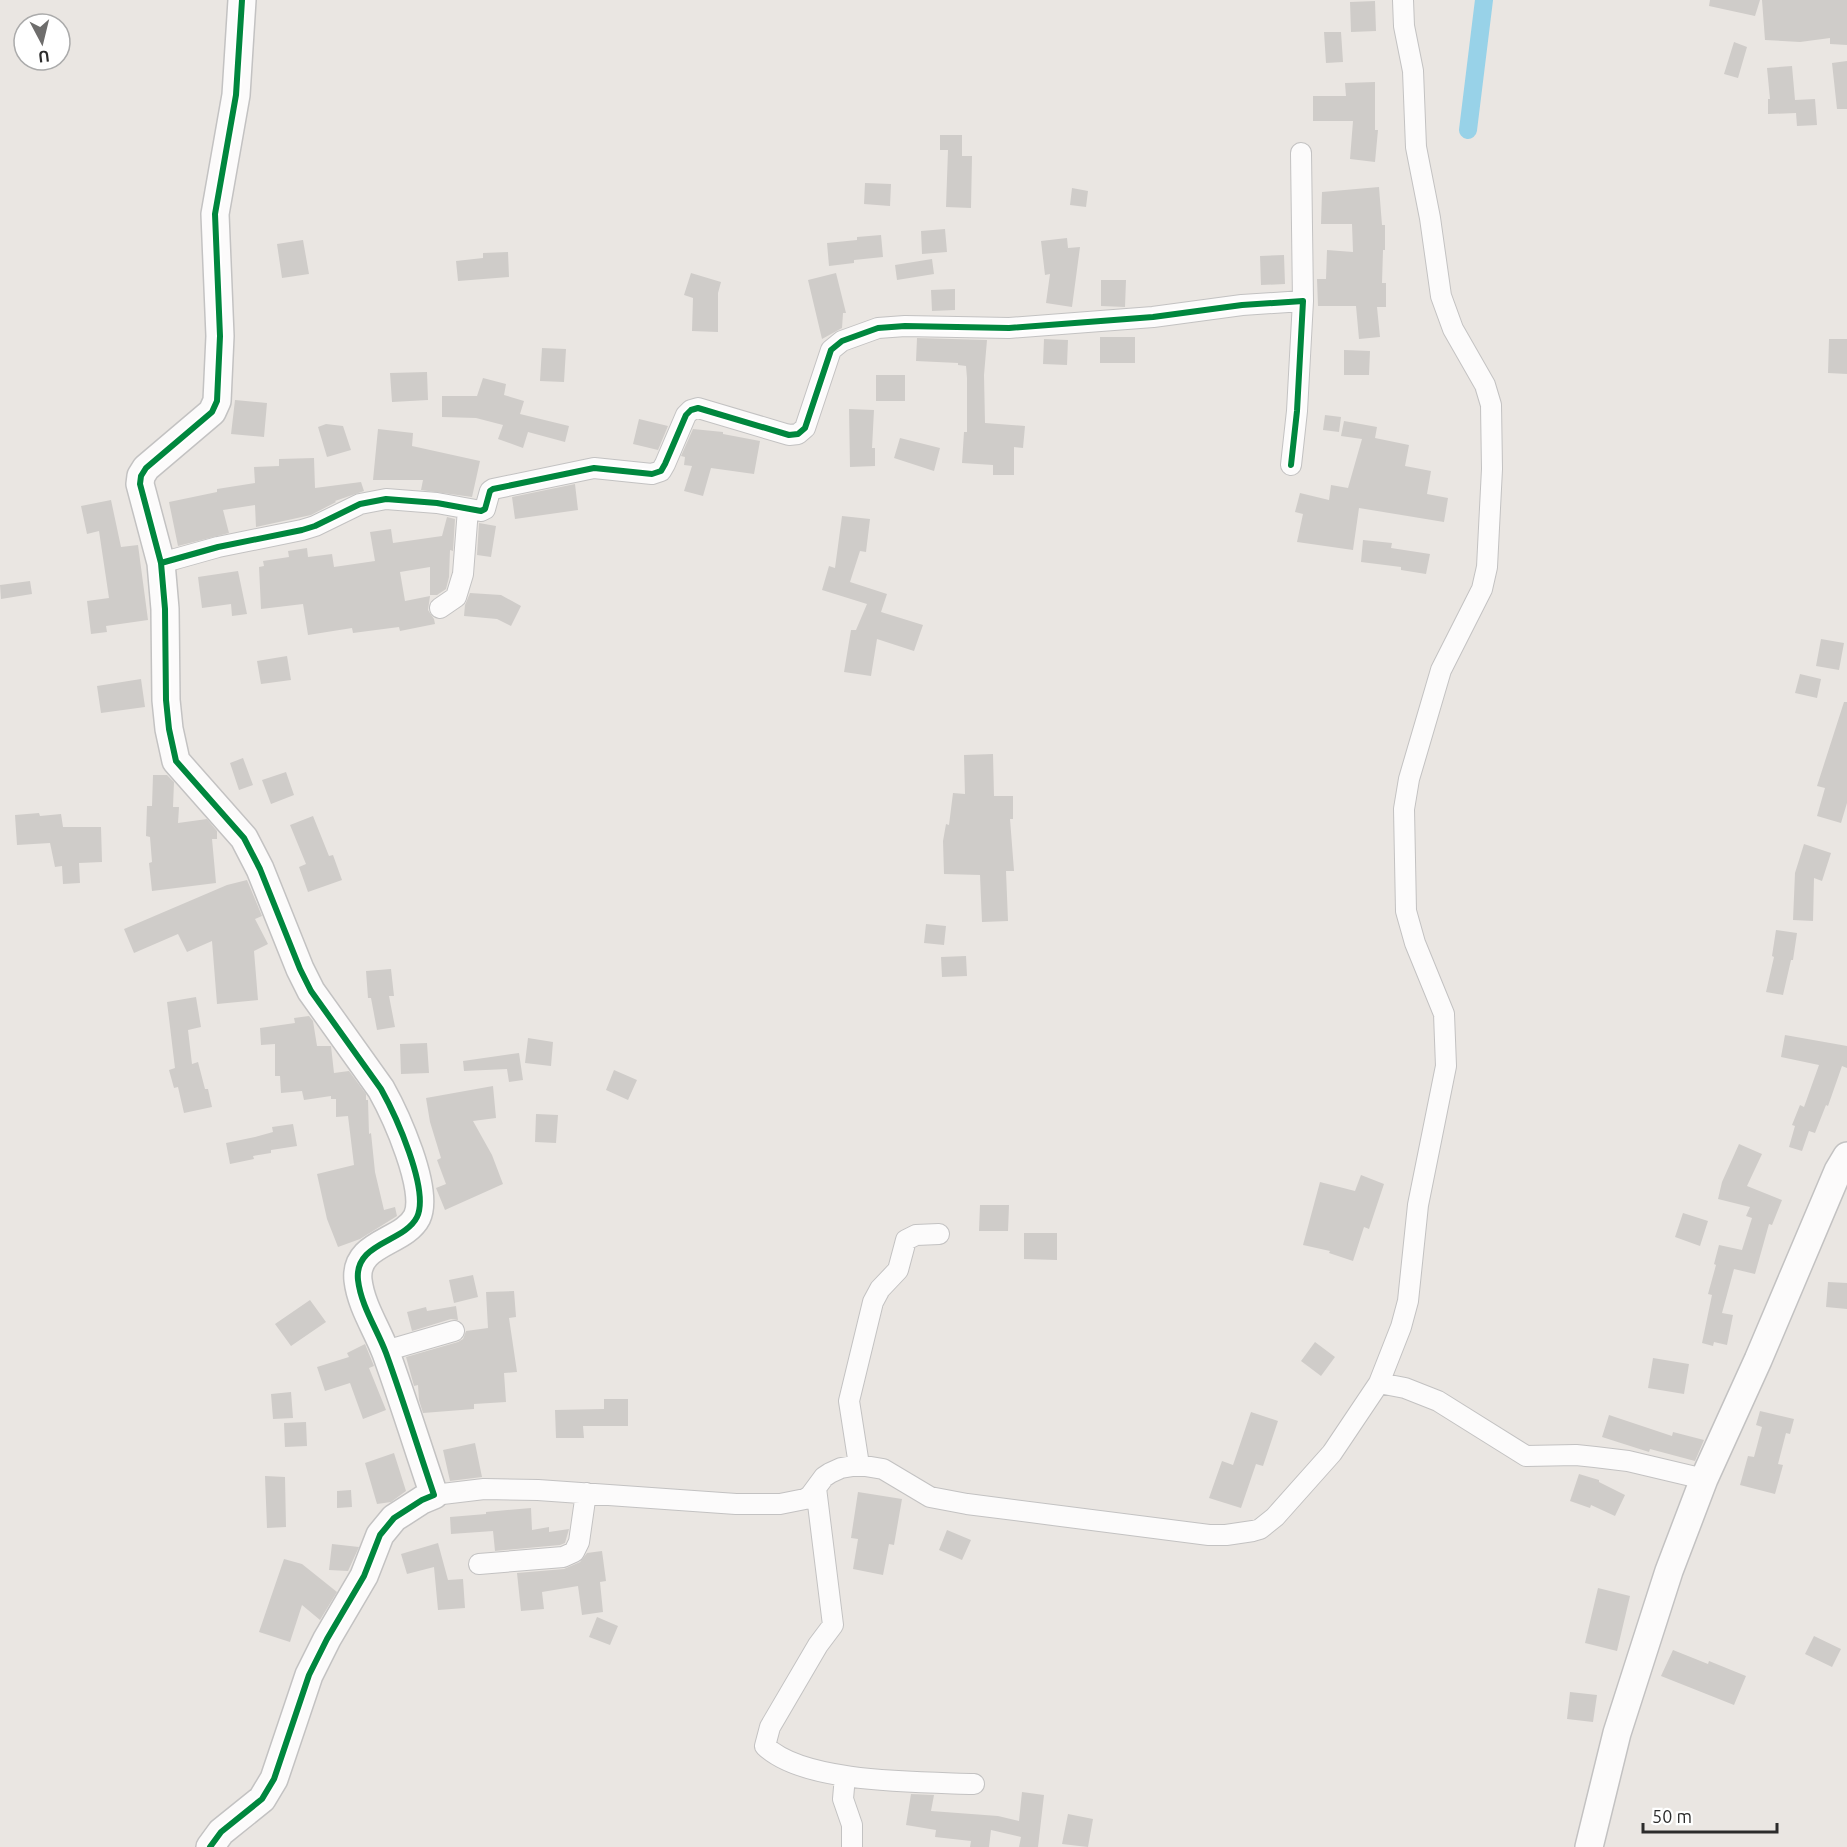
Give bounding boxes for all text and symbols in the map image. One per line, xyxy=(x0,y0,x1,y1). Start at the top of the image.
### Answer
north arrow xyxy=(12,12,72,72)
text: U xyxy=(37,47,50,67)
scale bar xyxy=(1643,1796,1776,1834)
text: 50 m xyxy=(1652,1806,1692,1826)

